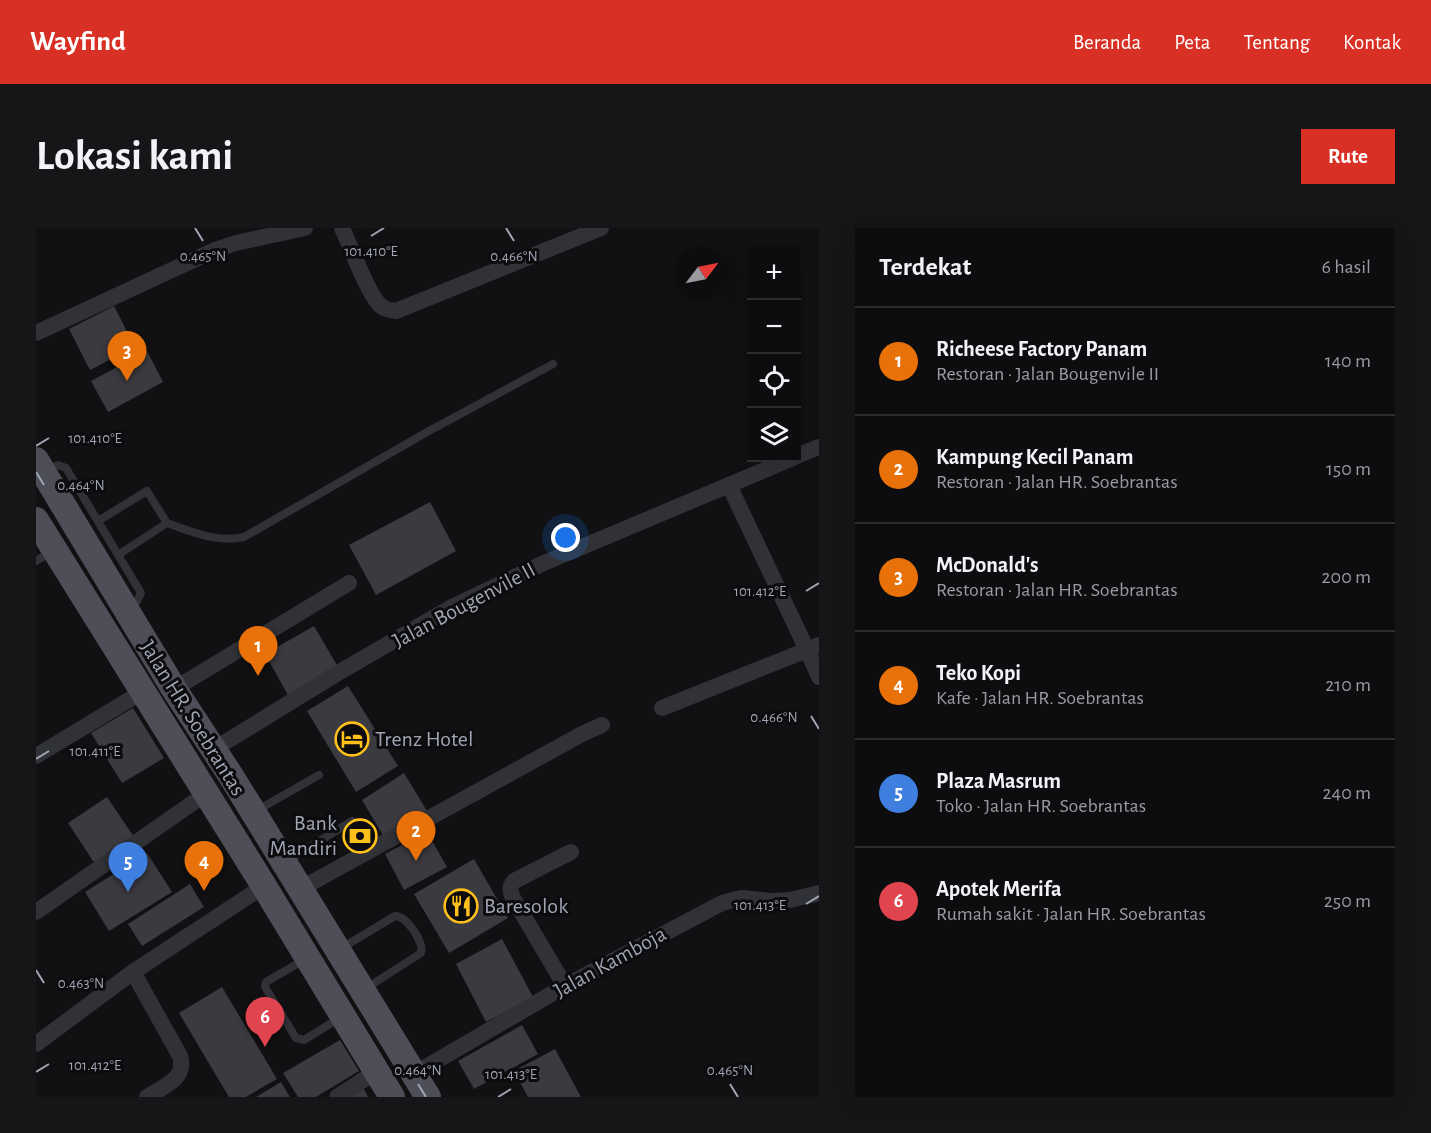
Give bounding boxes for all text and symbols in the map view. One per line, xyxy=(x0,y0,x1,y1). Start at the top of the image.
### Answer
text: Wayfind xyxy=(30,28,126,56)
text: Beranda xyxy=(1073,32,1141,53)
text: Peta xyxy=(1174,32,1210,53)
text: Tentang xyxy=(1243,32,1310,53)
text: Kontak xyxy=(1343,32,1401,53)
button: Rute xyxy=(1301,129,1395,184)
text: Lokasi kami xyxy=(36,135,233,177)
text: 101.410°E xyxy=(344,244,398,259)
north arrow xyxy=(675,246,729,300)
map controls xyxy=(747,246,801,462)
button: + xyxy=(747,246,801,300)
text: 0.465°N xyxy=(180,249,226,264)
text: 0.466°N xyxy=(490,249,538,264)
text: Terdekat xyxy=(879,254,971,280)
text: 6 hasil xyxy=(1321,257,1371,277)
button: − xyxy=(747,300,801,354)
pin: 3 xyxy=(108,332,146,381)
text: Richeese Factory Panam xyxy=(936,338,1147,360)
text: 1 xyxy=(895,351,902,371)
text: 140 m xyxy=(1325,351,1371,371)
button: locate xyxy=(747,354,801,408)
text: Restoran · Jalan Bougenvile II xyxy=(936,364,1159,384)
button: layers xyxy=(747,408,801,462)
text: 101.410°E xyxy=(68,431,122,446)
text: Kampung Kecil Panam xyxy=(936,446,1134,468)
text: 2 xyxy=(894,459,903,479)
text: 150 m xyxy=(1326,459,1371,479)
text: Restoran · Jalan HR. Soebrantas xyxy=(936,472,1178,492)
text: 0.464°N xyxy=(57,478,105,493)
your location xyxy=(551,523,580,552)
text: McDonald's xyxy=(936,554,1038,576)
street label: Jalan Bougenvile II xyxy=(389,558,539,652)
text: 3 xyxy=(894,567,903,587)
text: 200 m xyxy=(1321,567,1371,587)
text: Restoran · Jalan HR. Soebrantas xyxy=(936,580,1178,600)
text: 101.412°E xyxy=(734,584,786,599)
pin: 1 xyxy=(238,626,278,676)
street label: Jalan HR. Soebrantas xyxy=(136,637,250,799)
text: Teko Kopi xyxy=(936,662,1021,684)
text: 4 xyxy=(893,675,904,695)
text: 210 m xyxy=(1325,675,1371,695)
text: Kafe · Jalan HR. Soebrantas xyxy=(936,688,1144,708)
text: 0.466°N xyxy=(750,710,798,725)
hotel icon: Trenz Hotel xyxy=(334,721,370,757)
place label: Trenz Hotel xyxy=(375,728,473,750)
text: 101.411°E xyxy=(70,744,120,759)
text: Plaza Masrum xyxy=(936,770,1061,792)
text: 5 xyxy=(894,783,903,803)
text: 240 m xyxy=(1322,783,1371,803)
text: Toko · Jalan HR. Soebrantas xyxy=(936,796,1146,816)
place label: Bank Mandiri xyxy=(269,812,337,859)
pin: 2 xyxy=(396,812,436,861)
bank icon: Bank Mandiri xyxy=(342,818,378,854)
pin: 5 xyxy=(108,842,148,892)
pin: 4 xyxy=(184,842,224,891)
text: Apotek Merifa xyxy=(936,878,1061,900)
restaurant icon: Baresolok xyxy=(443,888,479,924)
text: 6 xyxy=(894,891,903,911)
text: 250 m xyxy=(1324,891,1371,911)
place label: Baresolok xyxy=(484,895,568,917)
text: 101.413°E xyxy=(734,898,786,913)
text: Rumah sakit · Jalan HR. Soebrantas xyxy=(936,904,1206,924)
street label: Jalan Kamboja xyxy=(550,922,670,1002)
text: 0.463°N xyxy=(58,976,104,991)
pin: 6 xyxy=(246,998,284,1047)
text: 101.412°E xyxy=(69,1058,121,1073)
text: 0.464°N xyxy=(394,1063,442,1078)
text: 0.465°N xyxy=(707,1063,753,1078)
text: 101.413°E xyxy=(485,1067,537,1082)

